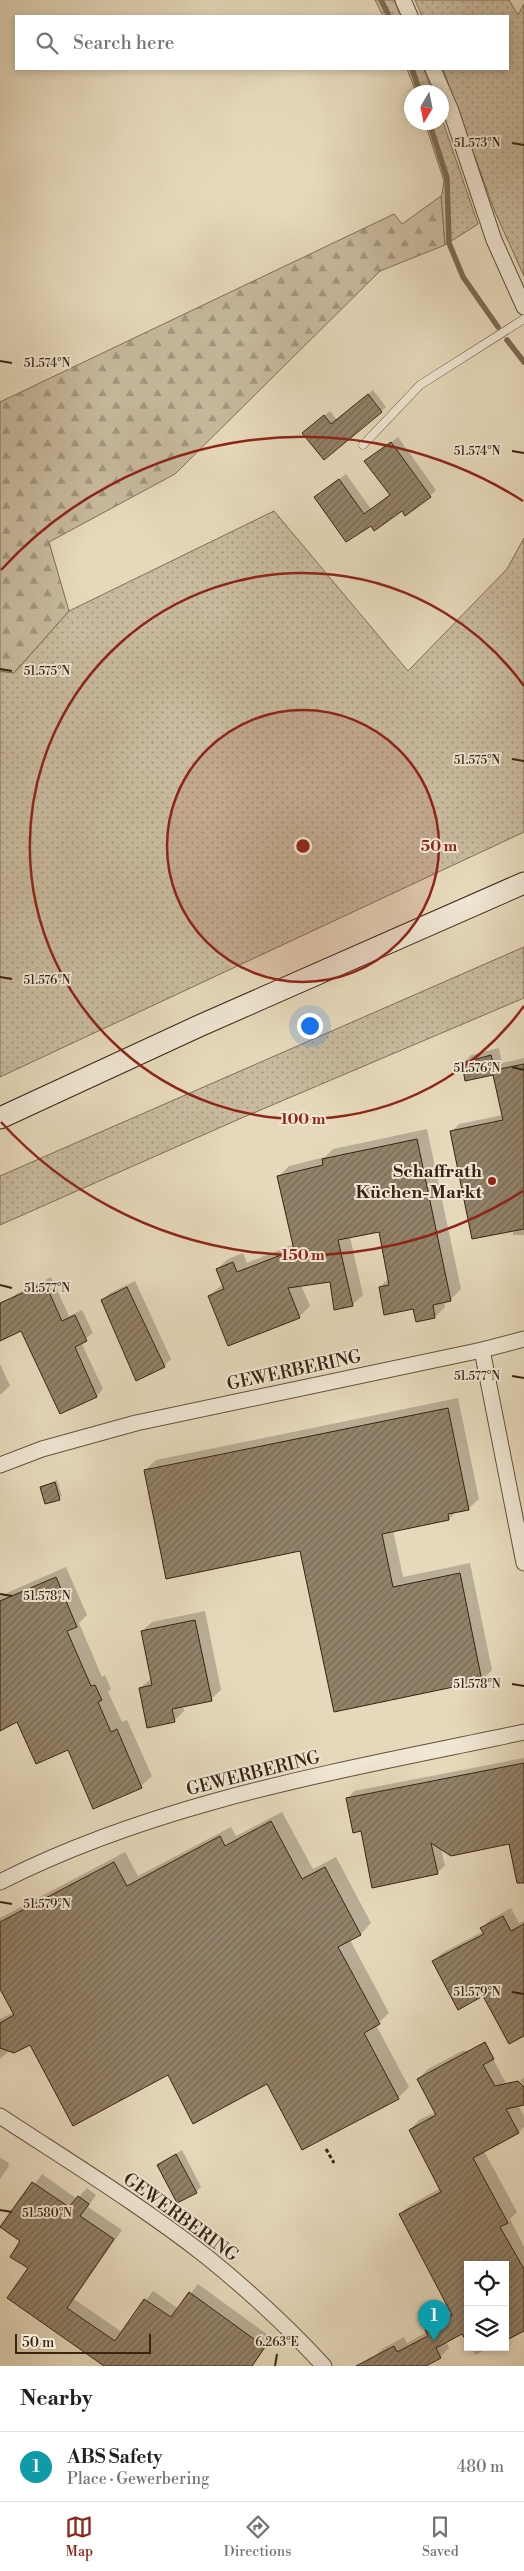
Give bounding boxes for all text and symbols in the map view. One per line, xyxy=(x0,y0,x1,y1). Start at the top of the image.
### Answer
search box xyxy=(15,15,509,70)
icon: search xyxy=(33,29,61,57)
text: Search here xyxy=(73,31,174,55)
north arrow xyxy=(404,85,449,130)
text: 51.573°N xyxy=(454,136,500,151)
text: 51.574°N xyxy=(24,356,70,371)
text: 51.574°N xyxy=(454,444,500,459)
text: 51.575°N xyxy=(24,664,70,679)
text: 51.575°N xyxy=(454,753,500,768)
centre of rings xyxy=(294,837,312,855)
text: 50 m xyxy=(421,837,457,856)
text: 51.576°N xyxy=(23,973,71,988)
your location xyxy=(297,1013,323,1039)
text: 51.576°N xyxy=(453,1061,501,1076)
text: 100 m xyxy=(281,1110,326,1129)
place label: Schaffrath Küchen-Markt xyxy=(356,1160,483,1204)
marker: Schaffrath Küchen-Markt xyxy=(486,1175,498,1187)
text: 150 m xyxy=(281,1246,325,1265)
text: 51.577°N xyxy=(24,1281,70,1296)
street label: GEWERBERING xyxy=(225,1345,364,1396)
text: 51.577°N xyxy=(454,1369,500,1384)
text: 51.578°N xyxy=(23,1589,71,1604)
text: 51.578°N xyxy=(453,1677,501,1692)
street label: GEWERBERING xyxy=(184,1746,323,1801)
text: 51.579°N xyxy=(23,1897,71,1912)
text: 51.579°N xyxy=(453,1985,501,2000)
street label: GEWERBERING xyxy=(118,2168,244,2267)
text: 51.580°N xyxy=(22,2206,72,2221)
map controls xyxy=(464,2261,509,2351)
button: locate xyxy=(464,2261,509,2306)
pin: 1 xyxy=(418,2300,450,2341)
button: layers xyxy=(464,2306,509,2351)
scale bar xyxy=(15,2331,151,2354)
text: 50 m xyxy=(22,2334,54,2352)
text: 6.263°E xyxy=(255,2335,299,2350)
text: Nearby xyxy=(20,2386,93,2412)
text: ABS Safety xyxy=(67,2445,163,2469)
text: 1 xyxy=(32,2457,40,2477)
text: 480 m xyxy=(457,2457,504,2477)
text: Place · Gewerbering xyxy=(67,2469,209,2489)
tab: Map xyxy=(65,2513,93,2561)
tab: Directions xyxy=(224,2513,291,2561)
tab: Saved xyxy=(422,2513,459,2561)

